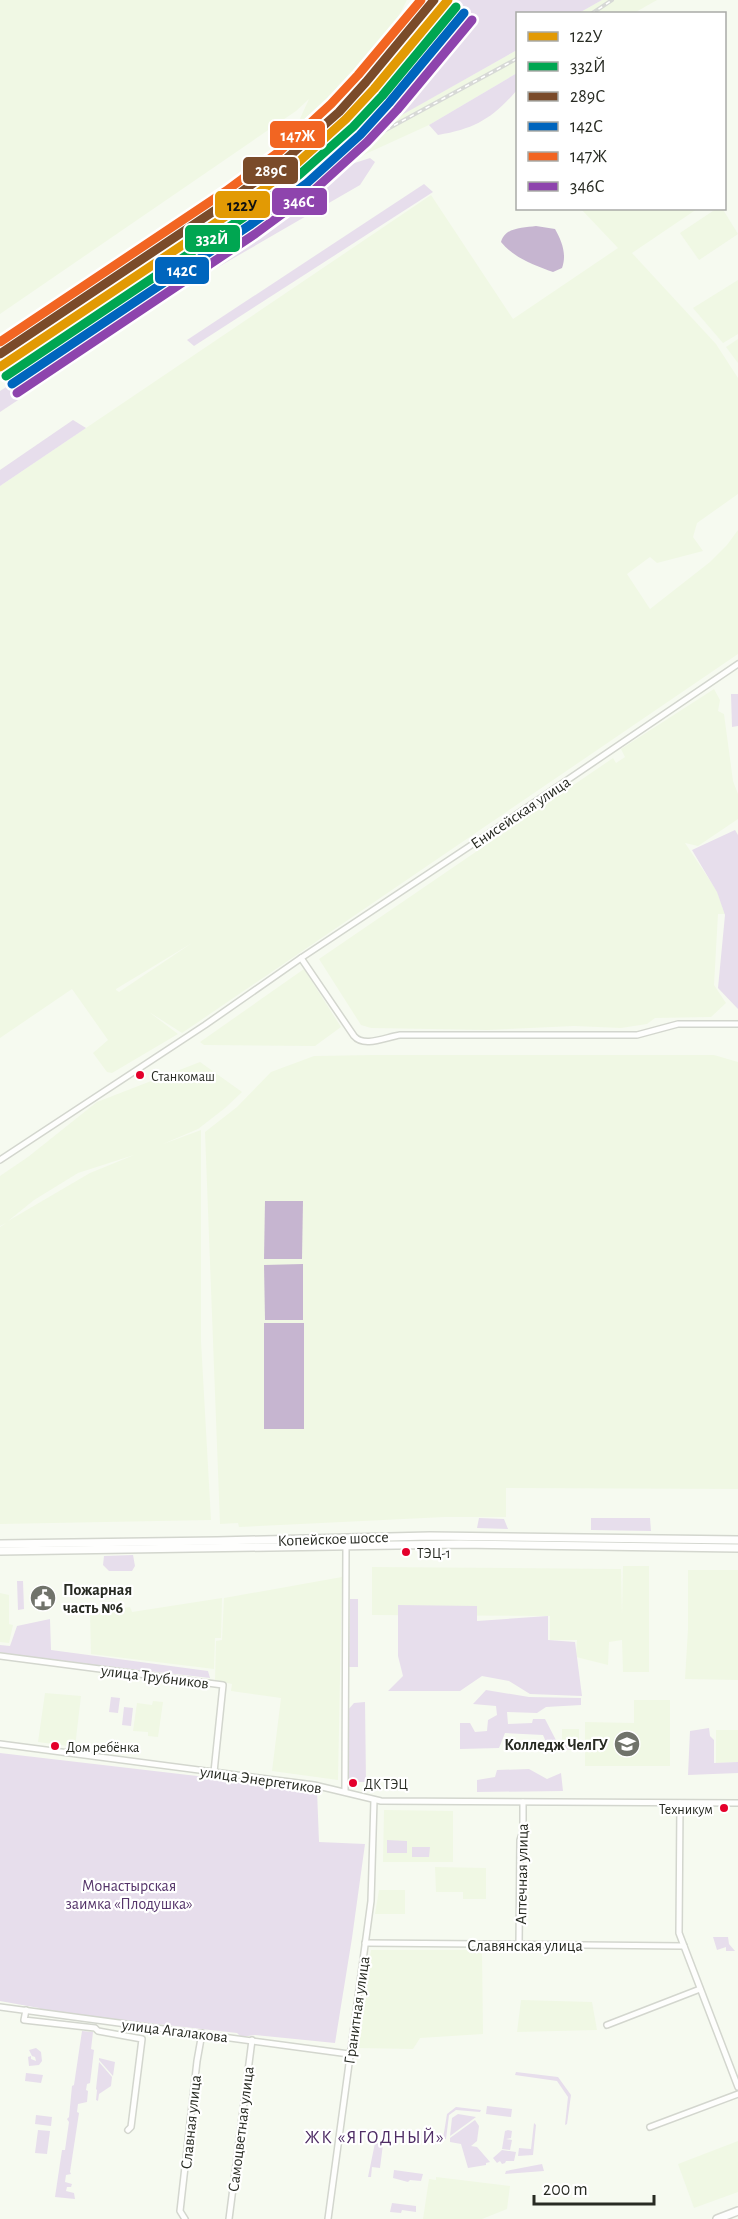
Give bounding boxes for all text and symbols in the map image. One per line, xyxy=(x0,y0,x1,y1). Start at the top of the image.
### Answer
legend xyxy=(516,12,726,210)
text: 122У xyxy=(570,28,603,46)
text: 332Й xyxy=(570,56,606,76)
text: 289С xyxy=(570,88,605,106)
text: 142С xyxy=(570,118,603,136)
line badge: 147Ж xyxy=(269,120,326,149)
text: 147Ж xyxy=(281,128,315,144)
text: 147Ж xyxy=(570,148,607,166)
line badge: 289С xyxy=(242,156,299,185)
text: 289С xyxy=(255,163,287,179)
text: 346С xyxy=(570,178,605,196)
line badge: 346С xyxy=(271,187,328,216)
line badge: 122У xyxy=(214,190,271,219)
text: 346С xyxy=(283,194,315,210)
text: 122У xyxy=(227,198,258,214)
line badge: 332Й xyxy=(184,224,241,253)
text: 332Й xyxy=(196,230,228,247)
line badge: 142С xyxy=(154,256,210,285)
text: 142С xyxy=(167,263,197,279)
street label: Енисейская улица xyxy=(468,774,574,853)
marker: Станкомаш xyxy=(134,1069,146,1081)
place label: Станкомаш xyxy=(151,1070,215,1084)
street label: Копейское шоссе xyxy=(277,1529,389,1549)
marker: ТЭЦ-1 xyxy=(400,1546,412,1558)
place label: ТЭЦ-1 xyxy=(417,1547,451,1561)
place label: Пожарная часть №6 xyxy=(63,1582,132,1616)
public building icon: Пожарная часть №6 xyxy=(28,1583,58,1613)
street label: улица Трубников xyxy=(99,1662,210,1693)
school or university icon: Колледж ЧелГУ xyxy=(612,1729,642,1759)
place label: Колледж ЧелГУ xyxy=(504,1737,609,1753)
marker: Дом ребёнка xyxy=(49,1740,61,1752)
place label: Дом ребёнка xyxy=(66,1741,140,1755)
street label: улица Энергетиков xyxy=(198,1763,323,1797)
marker: ДК ТЭЦ xyxy=(347,1777,359,1789)
place label: ДК ТЭЦ xyxy=(364,1778,408,1792)
marker: Техникум xyxy=(718,1802,730,1814)
place label: Техникум xyxy=(659,1803,713,1817)
street label: Аптечная улица xyxy=(513,1823,532,1925)
park label: Монастырская заимка «Плодушка» xyxy=(65,1878,193,1913)
street label: Славянская улица xyxy=(467,1938,583,1955)
street label: Гранитная улица xyxy=(341,1955,373,2065)
street label: улица Агалакова xyxy=(120,2016,229,2046)
street label: Самоцветная улица xyxy=(225,2065,258,2193)
street label: Славная улица xyxy=(178,2074,205,2170)
district label: ЖК «ЯГОДНЫЙ» xyxy=(305,2127,445,2147)
scale bar xyxy=(534,2168,654,2206)
text: 200 m xyxy=(543,2181,588,2199)

